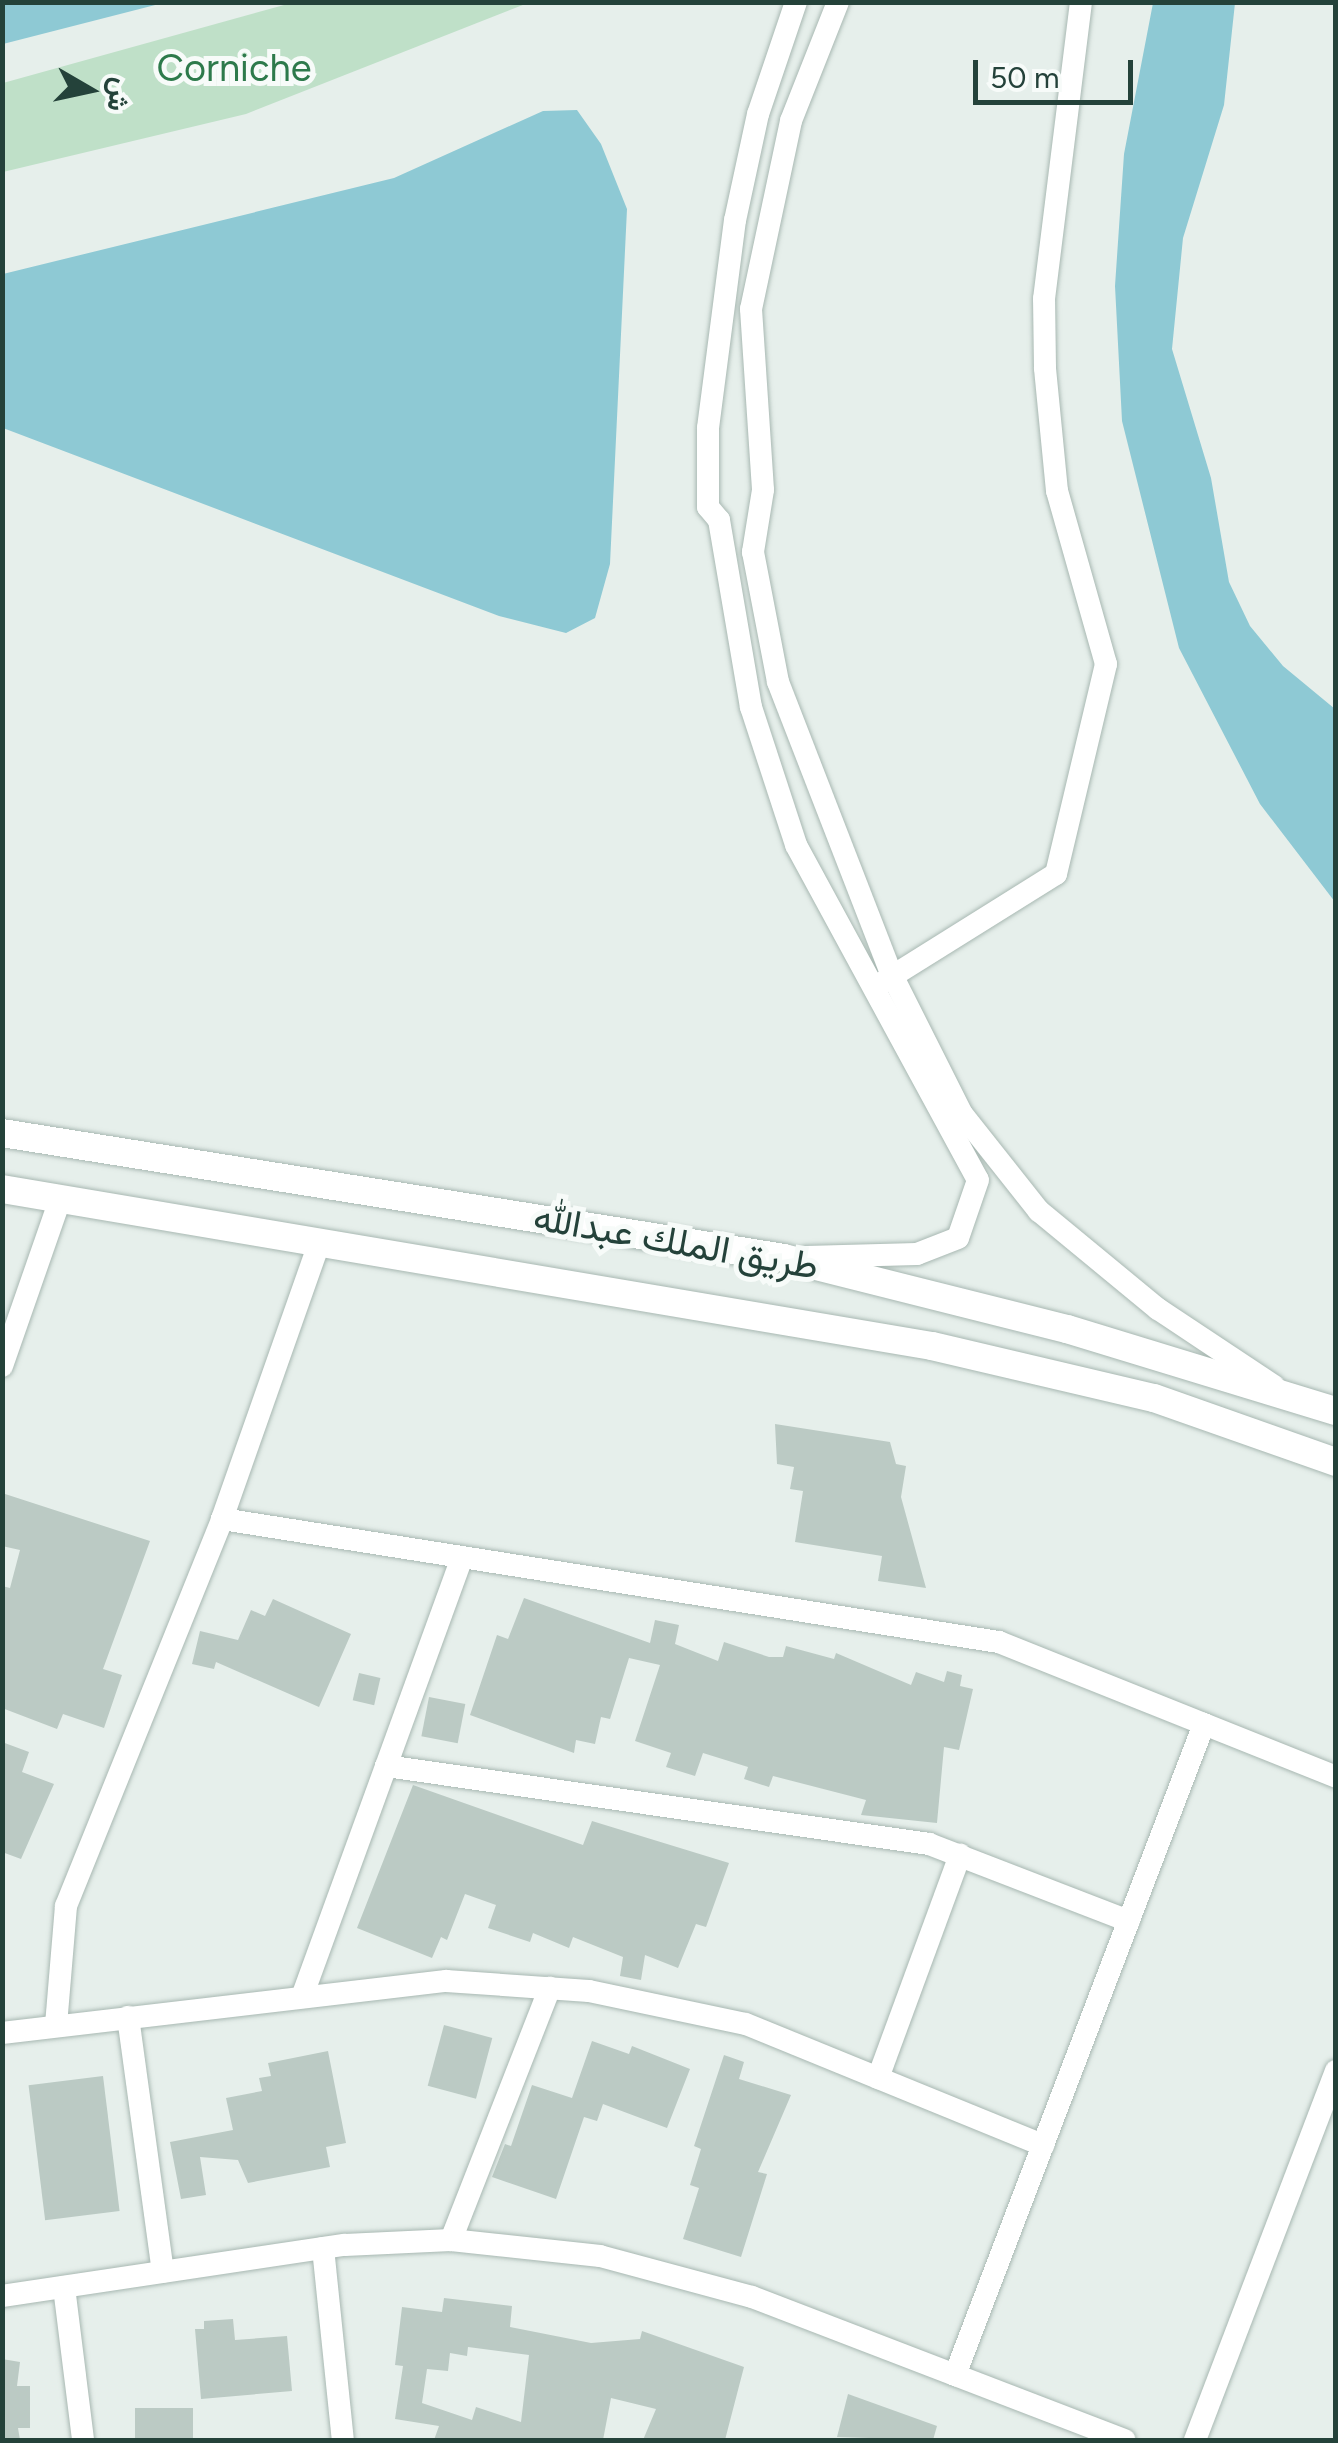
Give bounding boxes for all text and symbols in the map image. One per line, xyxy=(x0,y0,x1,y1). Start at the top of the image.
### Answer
north arrow xyxy=(40,40,140,140)
scale bar xyxy=(978,40,1138,102)
park label: Corniche xyxy=(157,46,311,92)
text: 50 m xyxy=(990,59,1059,96)
text: ش xyxy=(100,75,139,114)
street label: طريق الملك عبدالله xyxy=(530,1194,822,1290)

